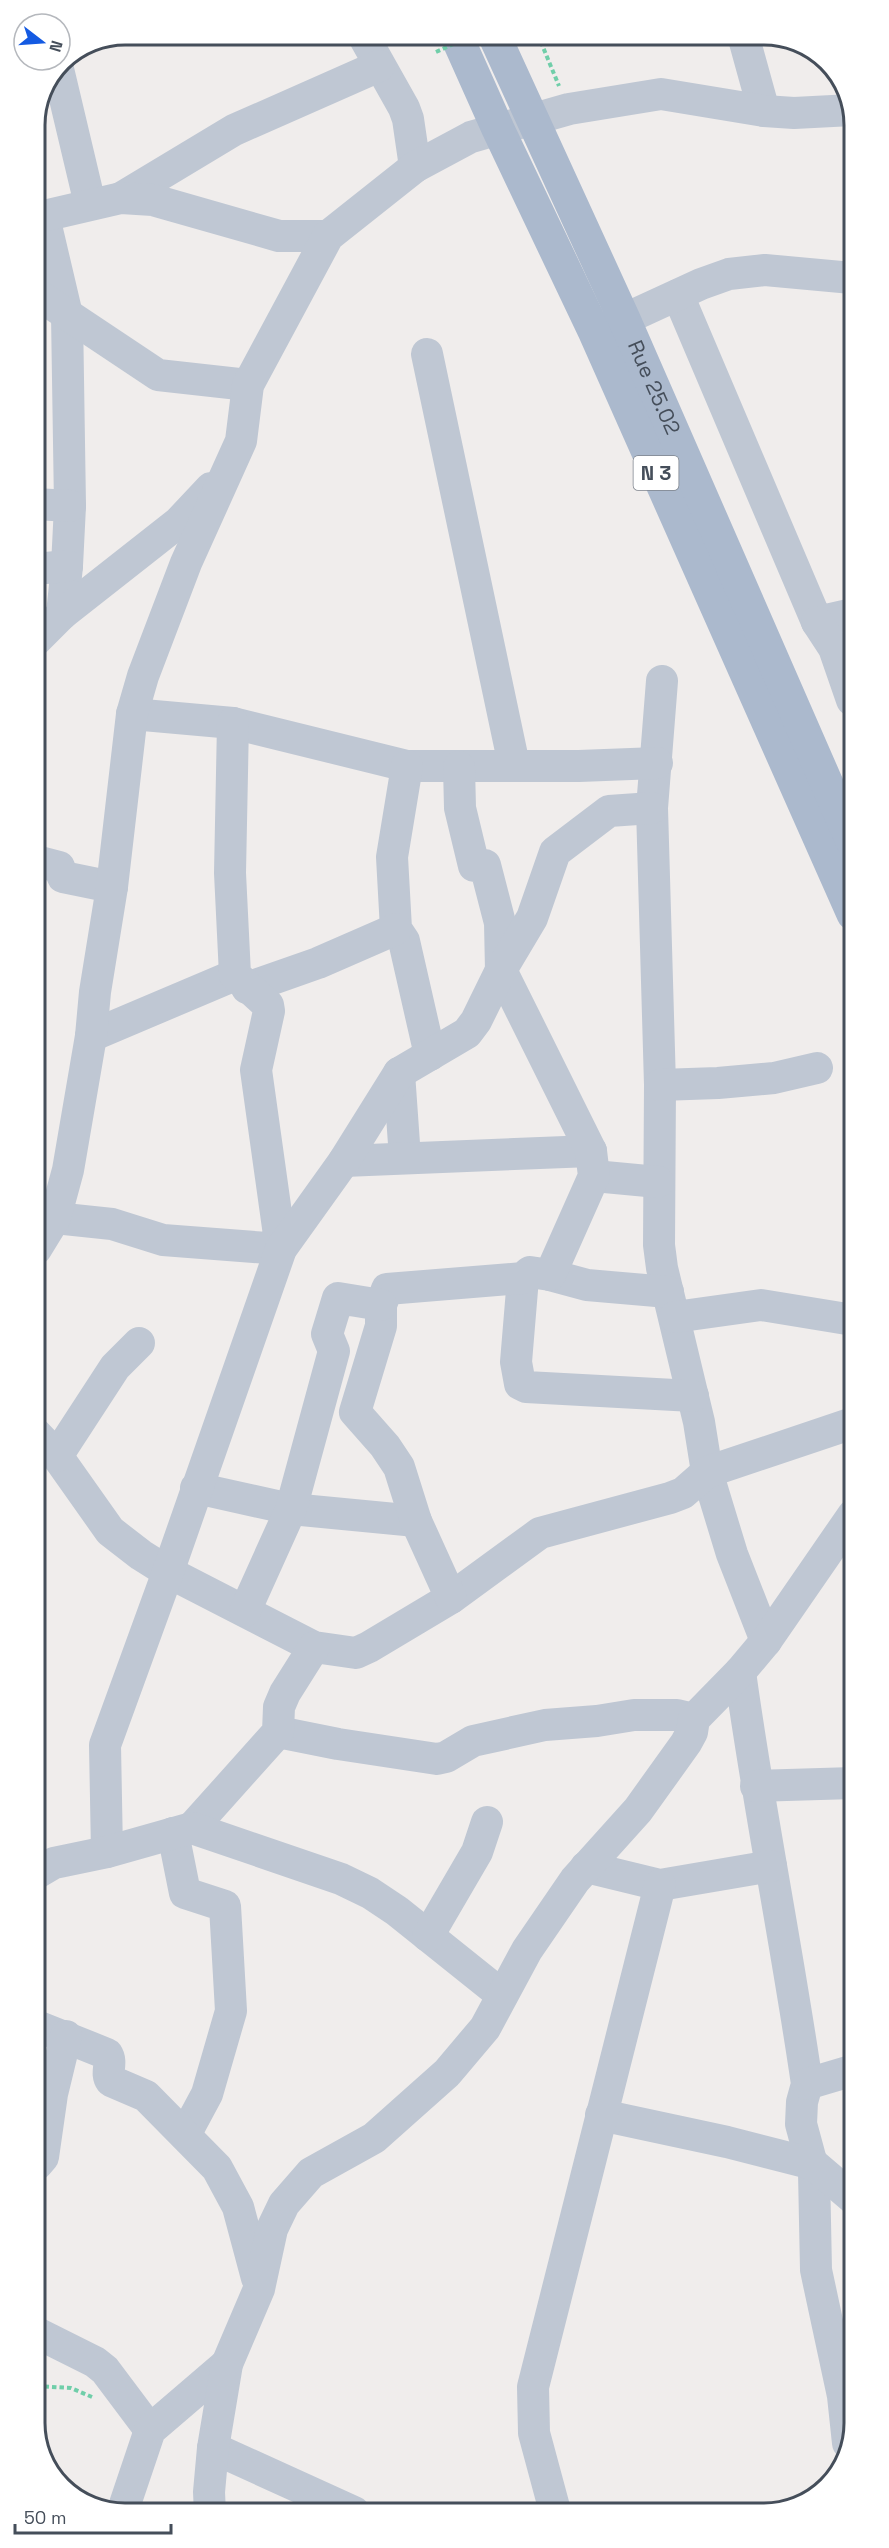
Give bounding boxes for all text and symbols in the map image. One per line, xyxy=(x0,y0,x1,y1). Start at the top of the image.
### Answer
north arrow xyxy=(12,12,72,72)
text: N xyxy=(44,38,67,54)
street label: Rue 25.02 xyxy=(622,336,687,439)
road number: N 3 xyxy=(634,456,678,490)
scale bar xyxy=(15,2497,171,2535)
text: 50 m xyxy=(24,2506,66,2529)

